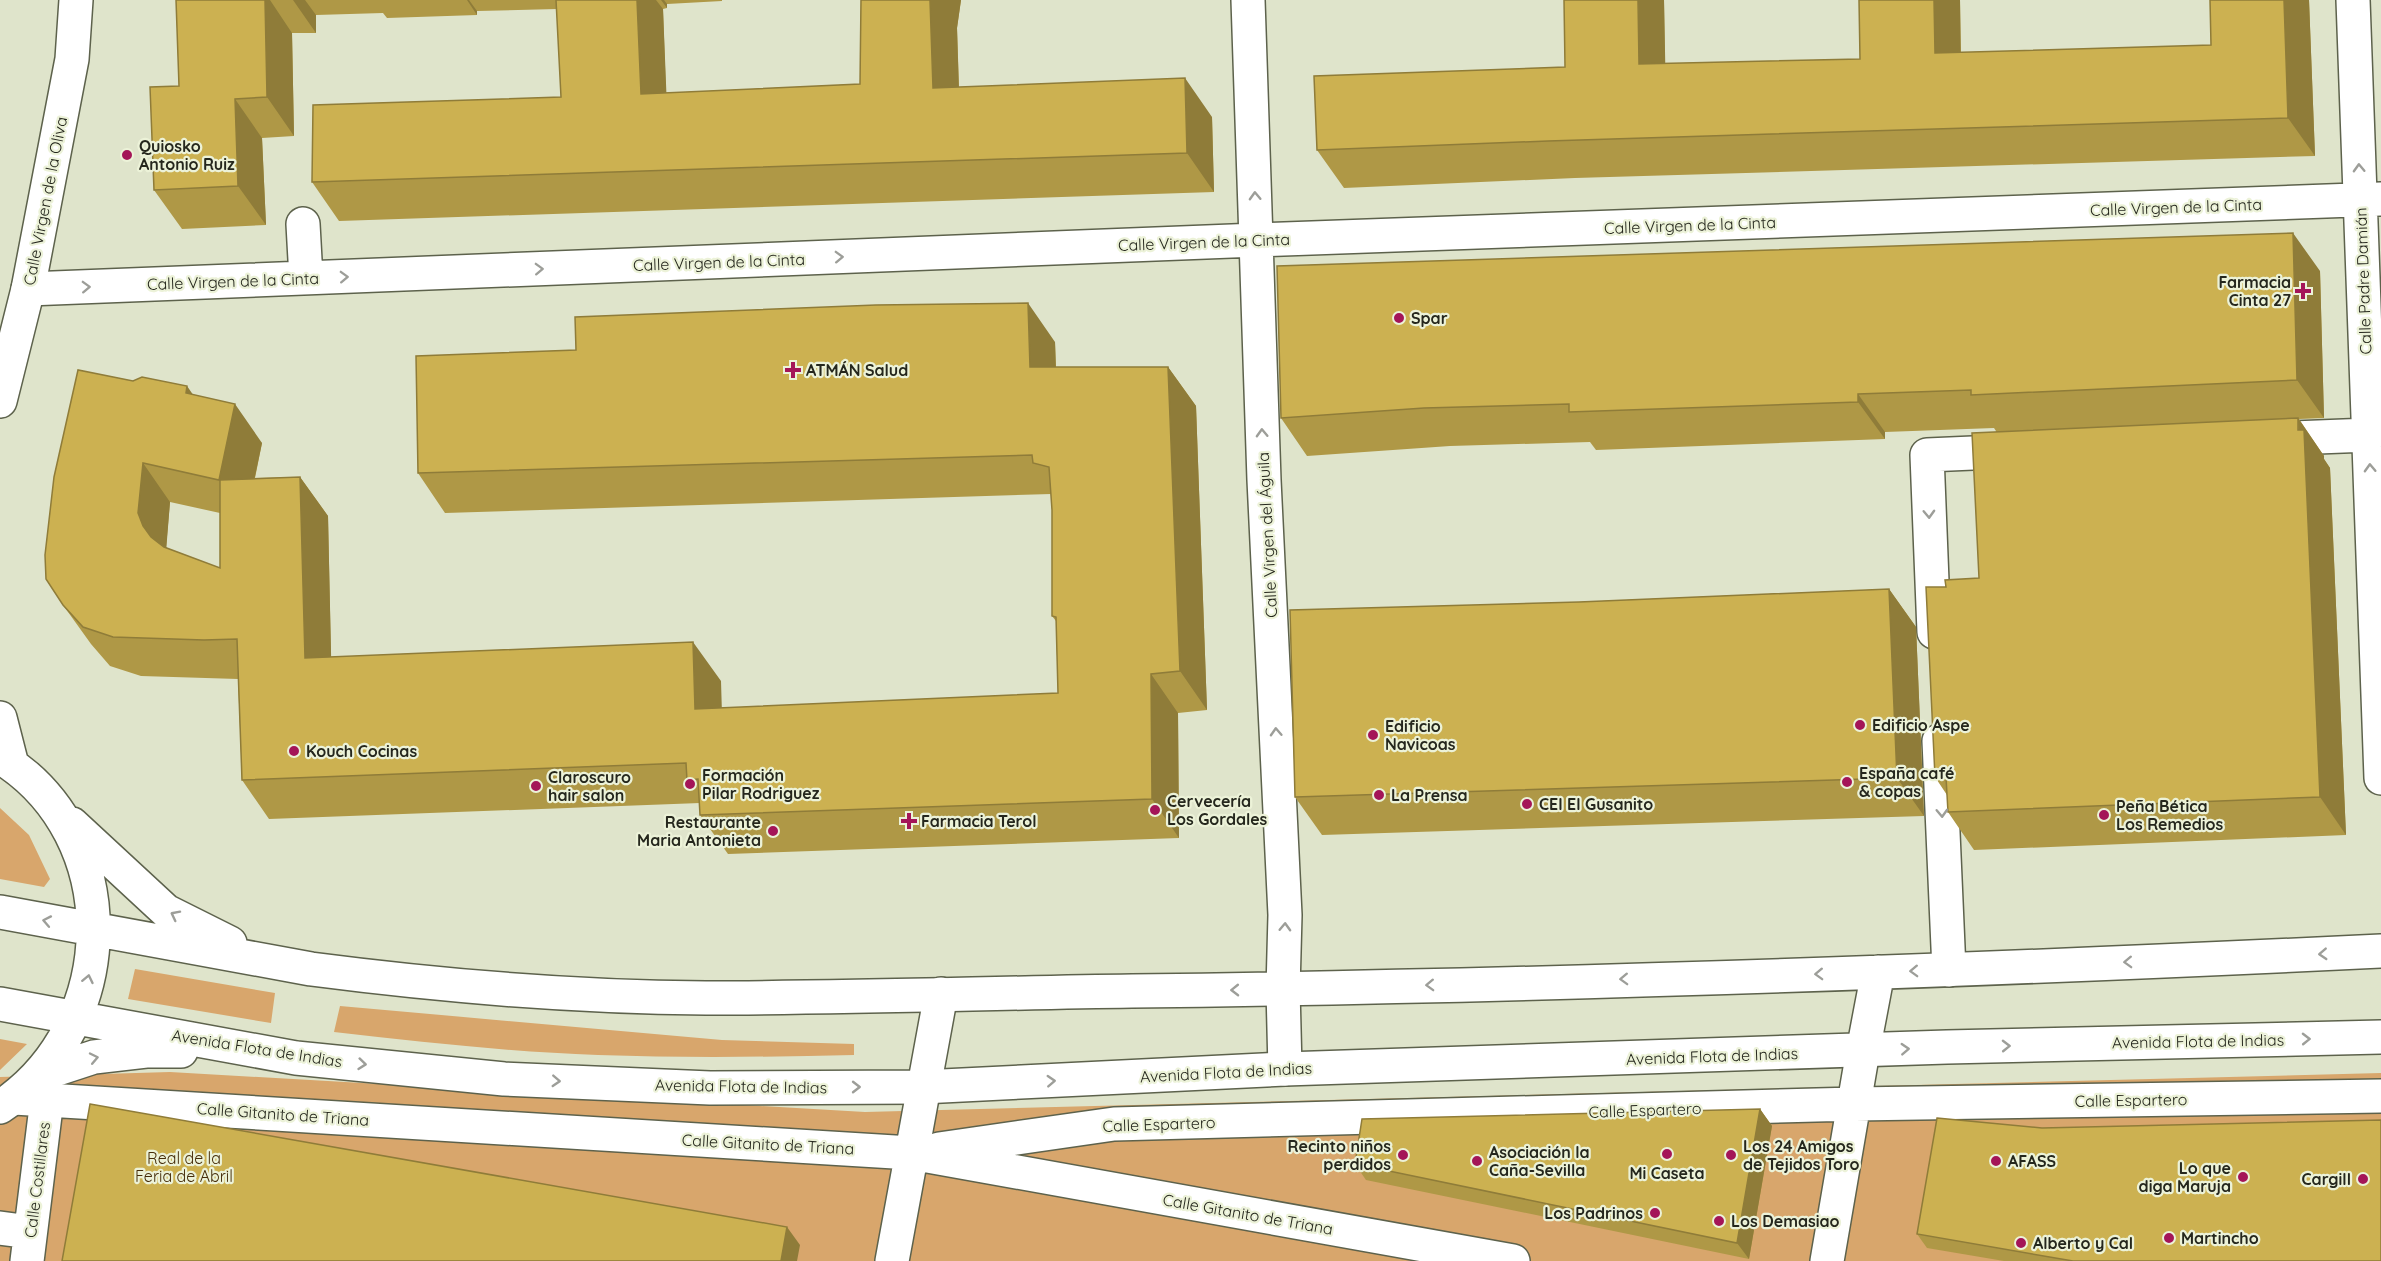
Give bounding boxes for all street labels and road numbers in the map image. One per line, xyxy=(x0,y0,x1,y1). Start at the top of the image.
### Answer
street label: Calle Virgen de la Oliva xyxy=(19,115,71,287)
street label: Calle Virgen de la Cinta xyxy=(2090,194,2262,220)
street label: Calle Padre Damián xyxy=(2350,207,2376,355)
street label: Calle Virgen de la Cinta xyxy=(1604,212,1776,238)
street label: Calle Virgen de la Cinta xyxy=(1118,229,1290,255)
street label: Calle Virgen de la Cinta xyxy=(633,249,805,275)
street label: Calle Virgen de la Cinta xyxy=(147,268,319,294)
street label: Calle Virgen del Águila xyxy=(1253,452,1281,618)
street label: Avenida Flota de Indias xyxy=(170,1025,344,1071)
street label: Avenida Flota de Indias xyxy=(2112,1029,2284,1053)
street label: Avenida Flota de Indias xyxy=(1626,1043,1798,1069)
street label: Avenida Flota de Indias xyxy=(1140,1058,1312,1086)
street label: Avenida Flota de Indias xyxy=(655,1074,827,1098)
street label: Calle Espartero xyxy=(2074,1089,2188,1111)
street label: Calle Gitanito de Triana xyxy=(196,1098,370,1130)
street label: Calle Espartero xyxy=(1588,1098,1702,1122)
street label: Calle Espartero xyxy=(1102,1112,1216,1136)
street label: Calle Costillares xyxy=(20,1121,54,1239)
street label: Calle Gitanito de Triana xyxy=(681,1129,855,1159)
street label: Calle Gitanito de Triana xyxy=(1161,1189,1335,1239)

